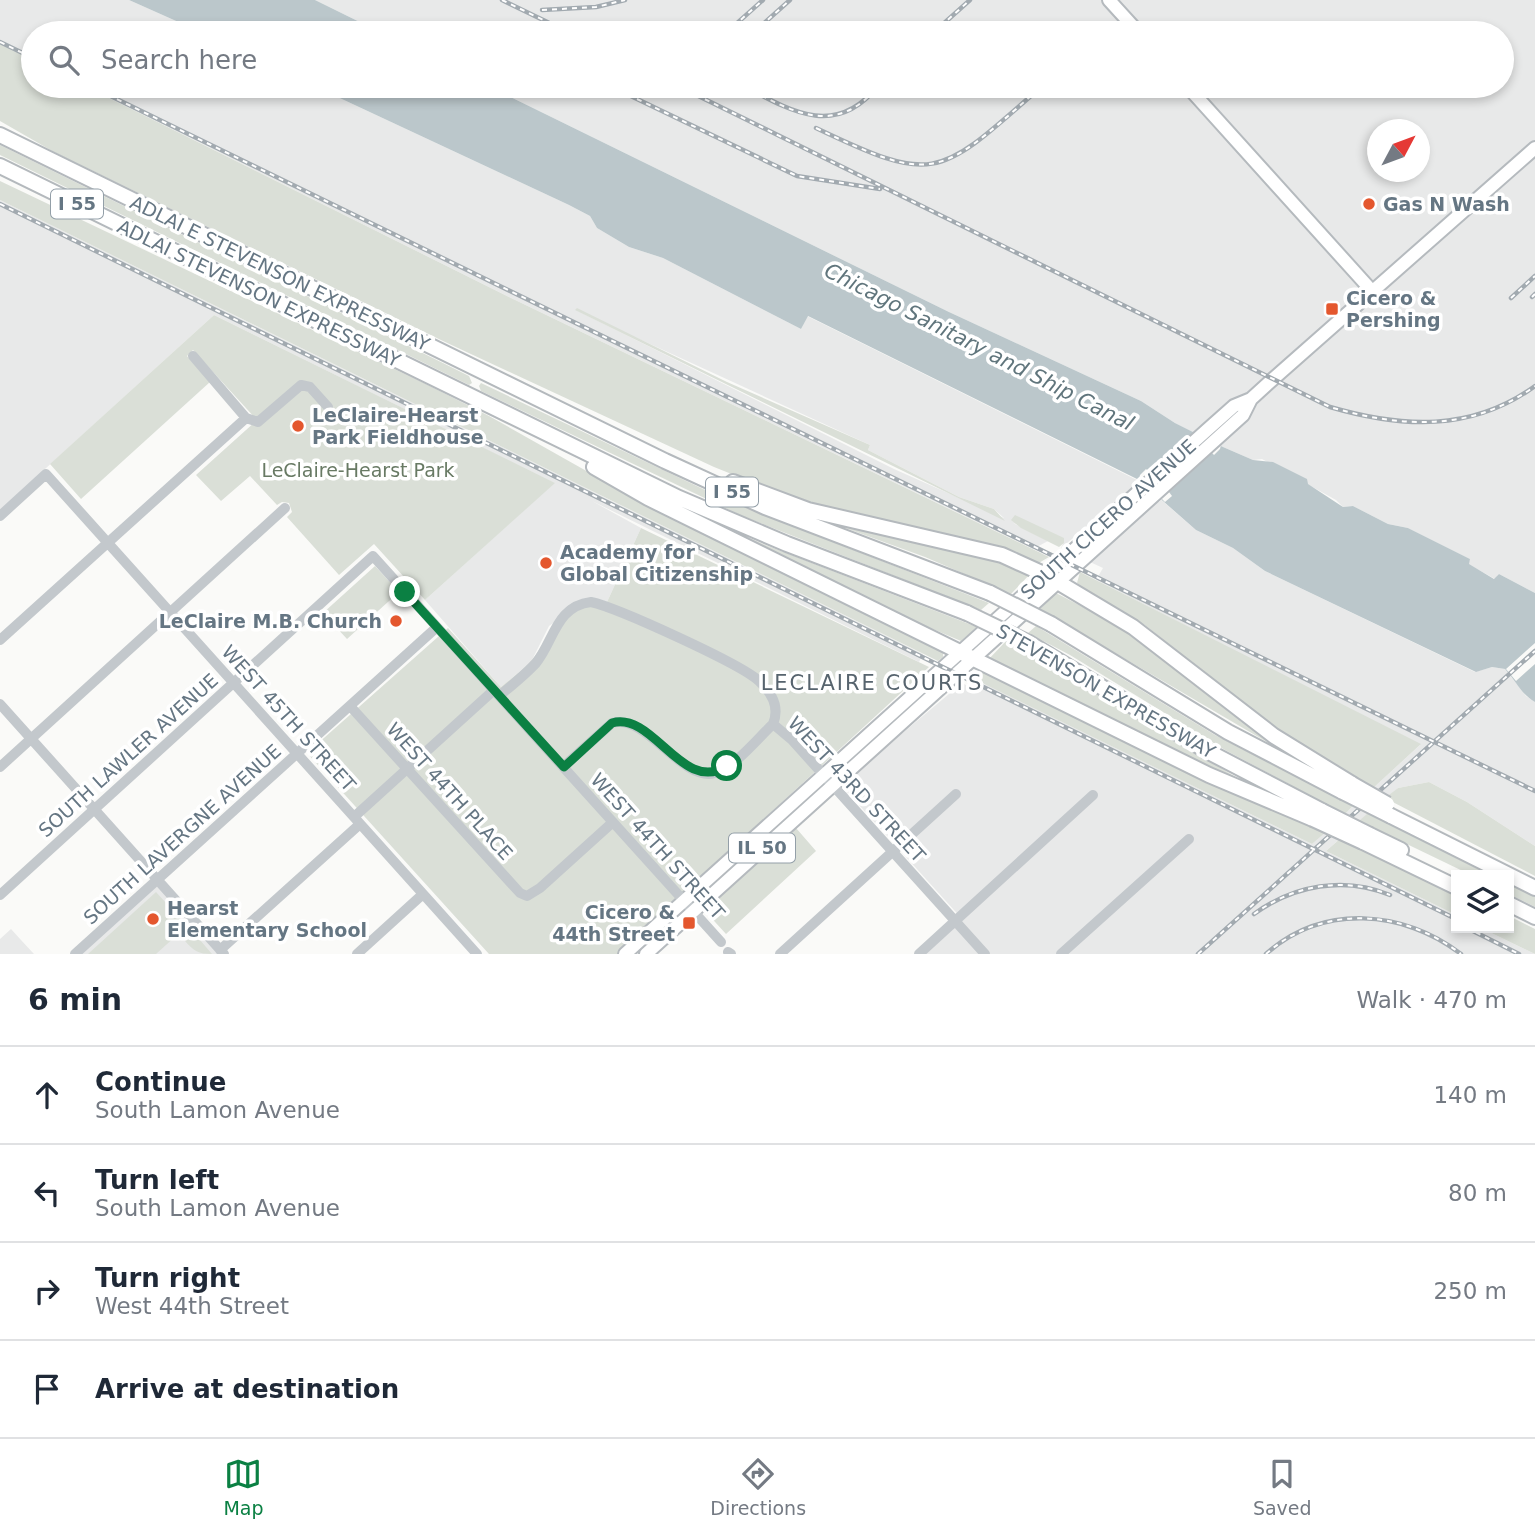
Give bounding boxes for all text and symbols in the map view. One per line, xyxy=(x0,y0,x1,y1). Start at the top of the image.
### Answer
search box xyxy=(21,21,1514,98)
icon: search xyxy=(45,41,83,79)
text: Search here xyxy=(101,45,257,75)
north arrow xyxy=(1367,119,1430,182)
road number: I 55 xyxy=(51,190,103,218)
street label: ADLAI E STEVENSON EXPRESSWAY xyxy=(127,191,434,355)
place label: Gas N Wash xyxy=(1383,193,1510,215)
marker: Gas N Wash xyxy=(1361,196,1377,212)
street label: ADLAI STEVENSON EXPRESSWAY xyxy=(114,215,404,371)
water label: Chicago Sanitary and Ship Canal xyxy=(821,258,1138,436)
place label: Cicero & Pershing xyxy=(1346,287,1441,331)
marker: Cicero & Pershing xyxy=(1324,301,1340,317)
place label: LeClaire-Hearst Park Fieldhouse xyxy=(312,404,484,448)
marker: LeClaire-Hearst Park Fieldhouse xyxy=(290,418,306,434)
street label: SOUTH CICERO AVENUE xyxy=(1016,435,1200,603)
park label: LeClaire-Hearst Park xyxy=(261,459,455,481)
road number: I 55 xyxy=(706,478,758,506)
place label: Academy for Global Citizenship xyxy=(560,541,753,585)
marker: Academy for Global Citizenship xyxy=(538,555,554,571)
route end xyxy=(389,576,420,607)
place label: LeClaire M.B. Church xyxy=(159,610,382,632)
marker: LeClaire M.B. Church xyxy=(388,613,404,629)
street label: STEVENSON EXPRESSWAY xyxy=(993,619,1220,763)
street label: WEST 45TH STREET xyxy=(218,640,361,796)
street label: SOUTH LAWLER AVENUE xyxy=(34,669,222,841)
district label: LECLAIRE COURTS xyxy=(761,671,983,695)
street label: WEST 43RD STREET xyxy=(784,712,930,867)
street label: WEST 44TH PLACE xyxy=(383,718,517,864)
street label: SOUTH LAVERGNE AVENUE xyxy=(79,740,285,928)
route start xyxy=(711,750,742,781)
street label: WEST 44TH STREET xyxy=(587,768,730,924)
road number: IL 50 xyxy=(729,834,795,862)
map controls xyxy=(1451,870,1514,933)
button: layers xyxy=(1451,870,1514,933)
place label: Hearst Elementary School xyxy=(167,897,367,941)
place label: Cicero & 44th Street xyxy=(552,901,675,945)
marker: Hearst Elementary School xyxy=(145,911,161,927)
marker: Cicero & 44th Street xyxy=(681,915,697,931)
text: 6 min xyxy=(28,982,122,1017)
text: Walk · 470 m xyxy=(1356,987,1507,1013)
text: Continue xyxy=(95,1067,226,1097)
icon: ahead xyxy=(28,1076,66,1114)
text: 140 m xyxy=(1433,1082,1507,1108)
text: South Lamon Avenue xyxy=(95,1097,340,1123)
text: Turn left xyxy=(95,1165,219,1195)
icon: left xyxy=(28,1174,66,1212)
text: 80 m xyxy=(1448,1180,1507,1206)
text: South Lamon Avenue xyxy=(95,1195,340,1221)
text: Turn right xyxy=(95,1263,240,1293)
icon: right xyxy=(28,1272,66,1310)
text: 250 m xyxy=(1433,1278,1507,1304)
text: West 44th Street xyxy=(95,1293,289,1319)
icon: arrive xyxy=(28,1370,66,1408)
text: Arrive at destination xyxy=(95,1374,399,1404)
tab: Map xyxy=(223,1455,264,1519)
tab: Directions xyxy=(710,1455,806,1519)
tab: Saved xyxy=(1253,1455,1312,1519)

